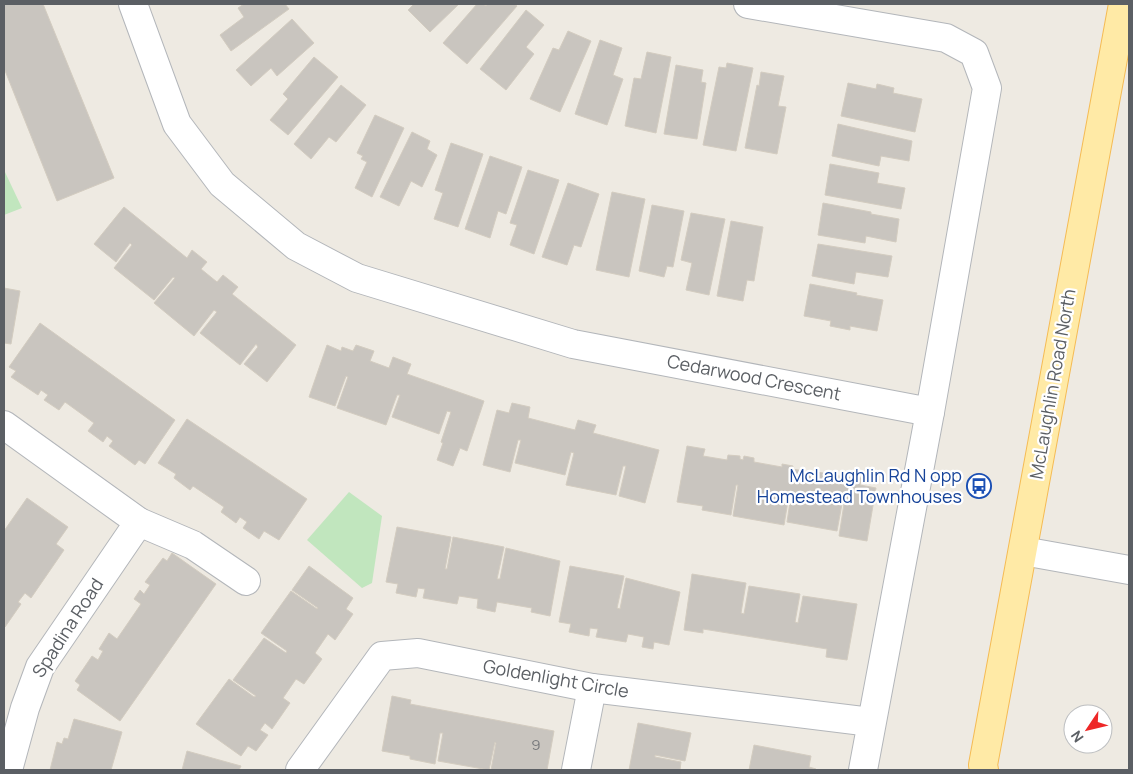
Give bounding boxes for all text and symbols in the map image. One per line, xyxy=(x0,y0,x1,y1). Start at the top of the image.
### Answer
street label: McLaughlin Road North xyxy=(1023,287,1081,481)
street label: Cedarwood Crescent xyxy=(665,348,843,406)
place label: McLaughlin Rd N opp Homestead Townhouses xyxy=(757,463,962,508)
bus stop icon: McLaughlin Rd N opp Homestead Townhouses xyxy=(966,473,992,499)
street label: Spadina Road xyxy=(26,573,108,682)
street label: Goldenlight Circle xyxy=(481,653,631,703)
north arrow xyxy=(1063,704,1113,754)
text: N xyxy=(1066,727,1088,746)
house number: 9 xyxy=(531,734,541,755)

